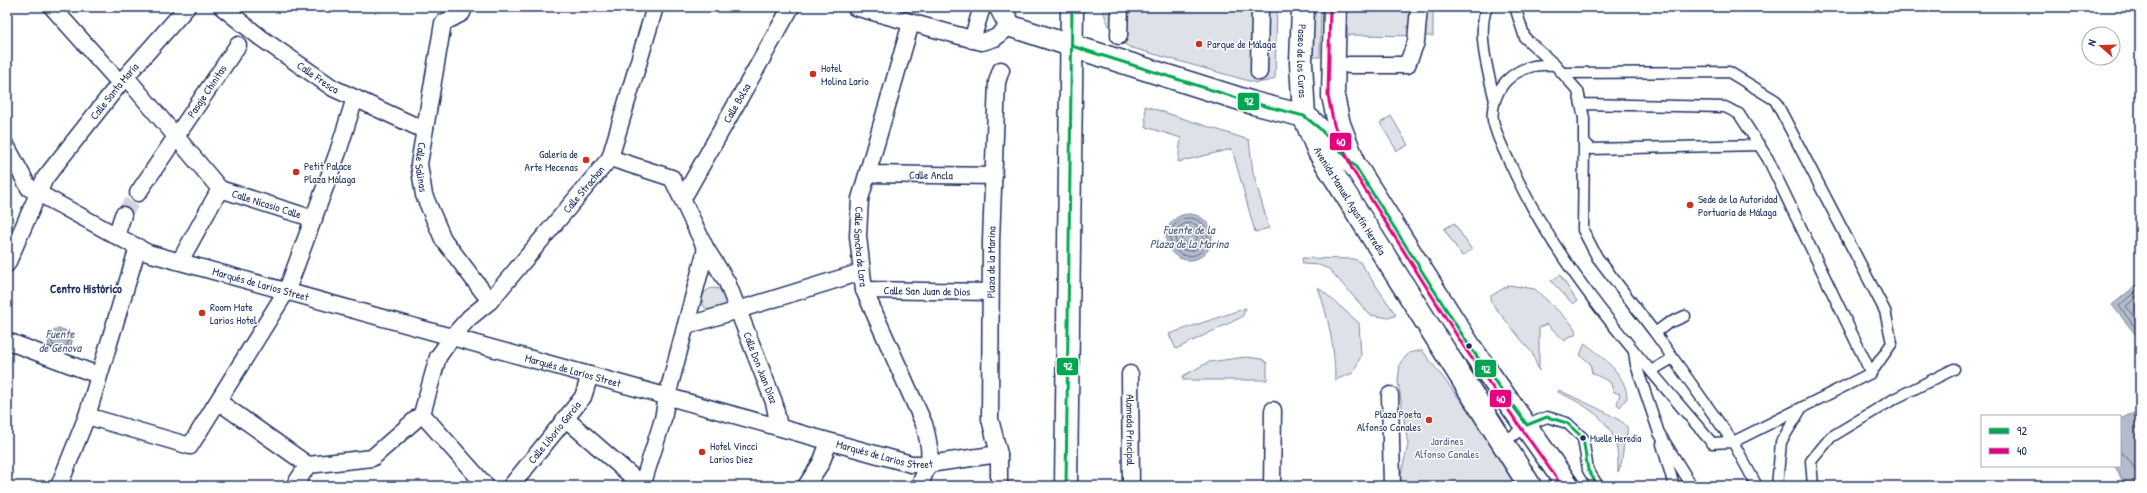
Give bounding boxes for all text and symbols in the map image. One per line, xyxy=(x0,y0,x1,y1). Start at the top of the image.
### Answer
street label: Paseo de los Curas xyxy=(1294,24,1310,98)
north arrow xyxy=(2081,26,2121,66)
place label: Parque de Málaga xyxy=(1207,37,1276,51)
text: N xyxy=(2084,37,2099,48)
marker: Parque de Málaga xyxy=(1194,39,1204,49)
street label: Calle Fresca xyxy=(294,58,341,97)
street label: Calle Santa María xyxy=(87,60,142,122)
place label: Hotel Molina Lario xyxy=(821,61,869,88)
street label: Pasaje Chinitas xyxy=(184,62,230,120)
marker: Hotel Molina Lario xyxy=(808,69,818,79)
street label: Calle Bolsa xyxy=(720,80,754,126)
line badge: 92 xyxy=(1237,92,1260,111)
text: 92 xyxy=(1244,94,1254,108)
line badge: 40 xyxy=(1329,132,1352,151)
text: 40 xyxy=(1336,135,1346,149)
street label: Calle Salinas xyxy=(412,141,430,193)
street label: Avenida Manuel Agustín Heredia xyxy=(1311,145,1390,258)
place label: Galería de Arte Mecenas xyxy=(525,147,579,174)
marker: Galería de Arte Mecenas xyxy=(581,155,591,165)
place label: Petit Palace Plaza Málaga xyxy=(304,159,356,186)
street label: Calle Strachan xyxy=(560,163,608,216)
marker: Petit Palace Plaza Málaga xyxy=(291,167,301,177)
street label: Calle Ancla xyxy=(909,168,954,182)
street label: Calle Nicasio Calle xyxy=(230,186,304,222)
place label: Sede de la Autoridad Portuaria de Málaga xyxy=(1698,192,1778,219)
marker: Sede de la Autoridad Portuaria de Málaga xyxy=(1685,200,1695,210)
street label: Calle Sancha de Lara xyxy=(851,206,871,288)
water label: Fuente de la Plaza de la Marina xyxy=(1150,221,1230,252)
street label: Plaza de la Marina xyxy=(984,225,999,298)
street label: Marqués de Larios Street xyxy=(211,264,310,304)
district label: Centro Histórico xyxy=(50,280,122,297)
street label: Calle San Juan de Dios xyxy=(883,283,971,299)
place label: Room Mate Larios Hotel xyxy=(210,300,257,327)
marker: Room Mate Larios Hotel xyxy=(197,308,207,318)
water label: Fuente de Génova xyxy=(39,325,83,356)
street label: Calle Don Juan Díaz xyxy=(740,330,781,406)
unlabelled marker xyxy=(1464,341,1474,351)
street label: Marqués de Larios Street xyxy=(523,351,623,391)
line badge: 92 xyxy=(1056,357,1079,376)
text: 92 xyxy=(1063,359,1073,373)
line badge: 92 xyxy=(1474,359,1497,378)
text: 92 xyxy=(1481,362,1491,376)
line badge: 40 xyxy=(1489,389,1512,408)
text: 40 xyxy=(1496,392,1506,406)
street label: Alameda Principal xyxy=(1123,394,1138,466)
street label: Calle Liborio García xyxy=(525,398,584,466)
place label: Plaza Poeta Alfonso Canales xyxy=(1357,407,1422,434)
marker: Plaza Poeta Alfonso Canales xyxy=(1424,415,1434,425)
legend xyxy=(1981,415,2121,467)
text: 92 xyxy=(2017,422,2027,439)
place label: Muelle Heredia xyxy=(1590,432,1641,445)
marker: Muelle Heredia xyxy=(1578,433,1588,443)
park label: Jardines Alfonso Canales xyxy=(1415,434,1479,461)
street label: Marqués de Larios Street xyxy=(835,437,934,471)
place label: Hotel Vincci Larios Diez xyxy=(710,439,758,466)
text: 40 xyxy=(2017,442,2027,459)
marker: Hotel Vincci Larios Diez xyxy=(697,447,707,457)

